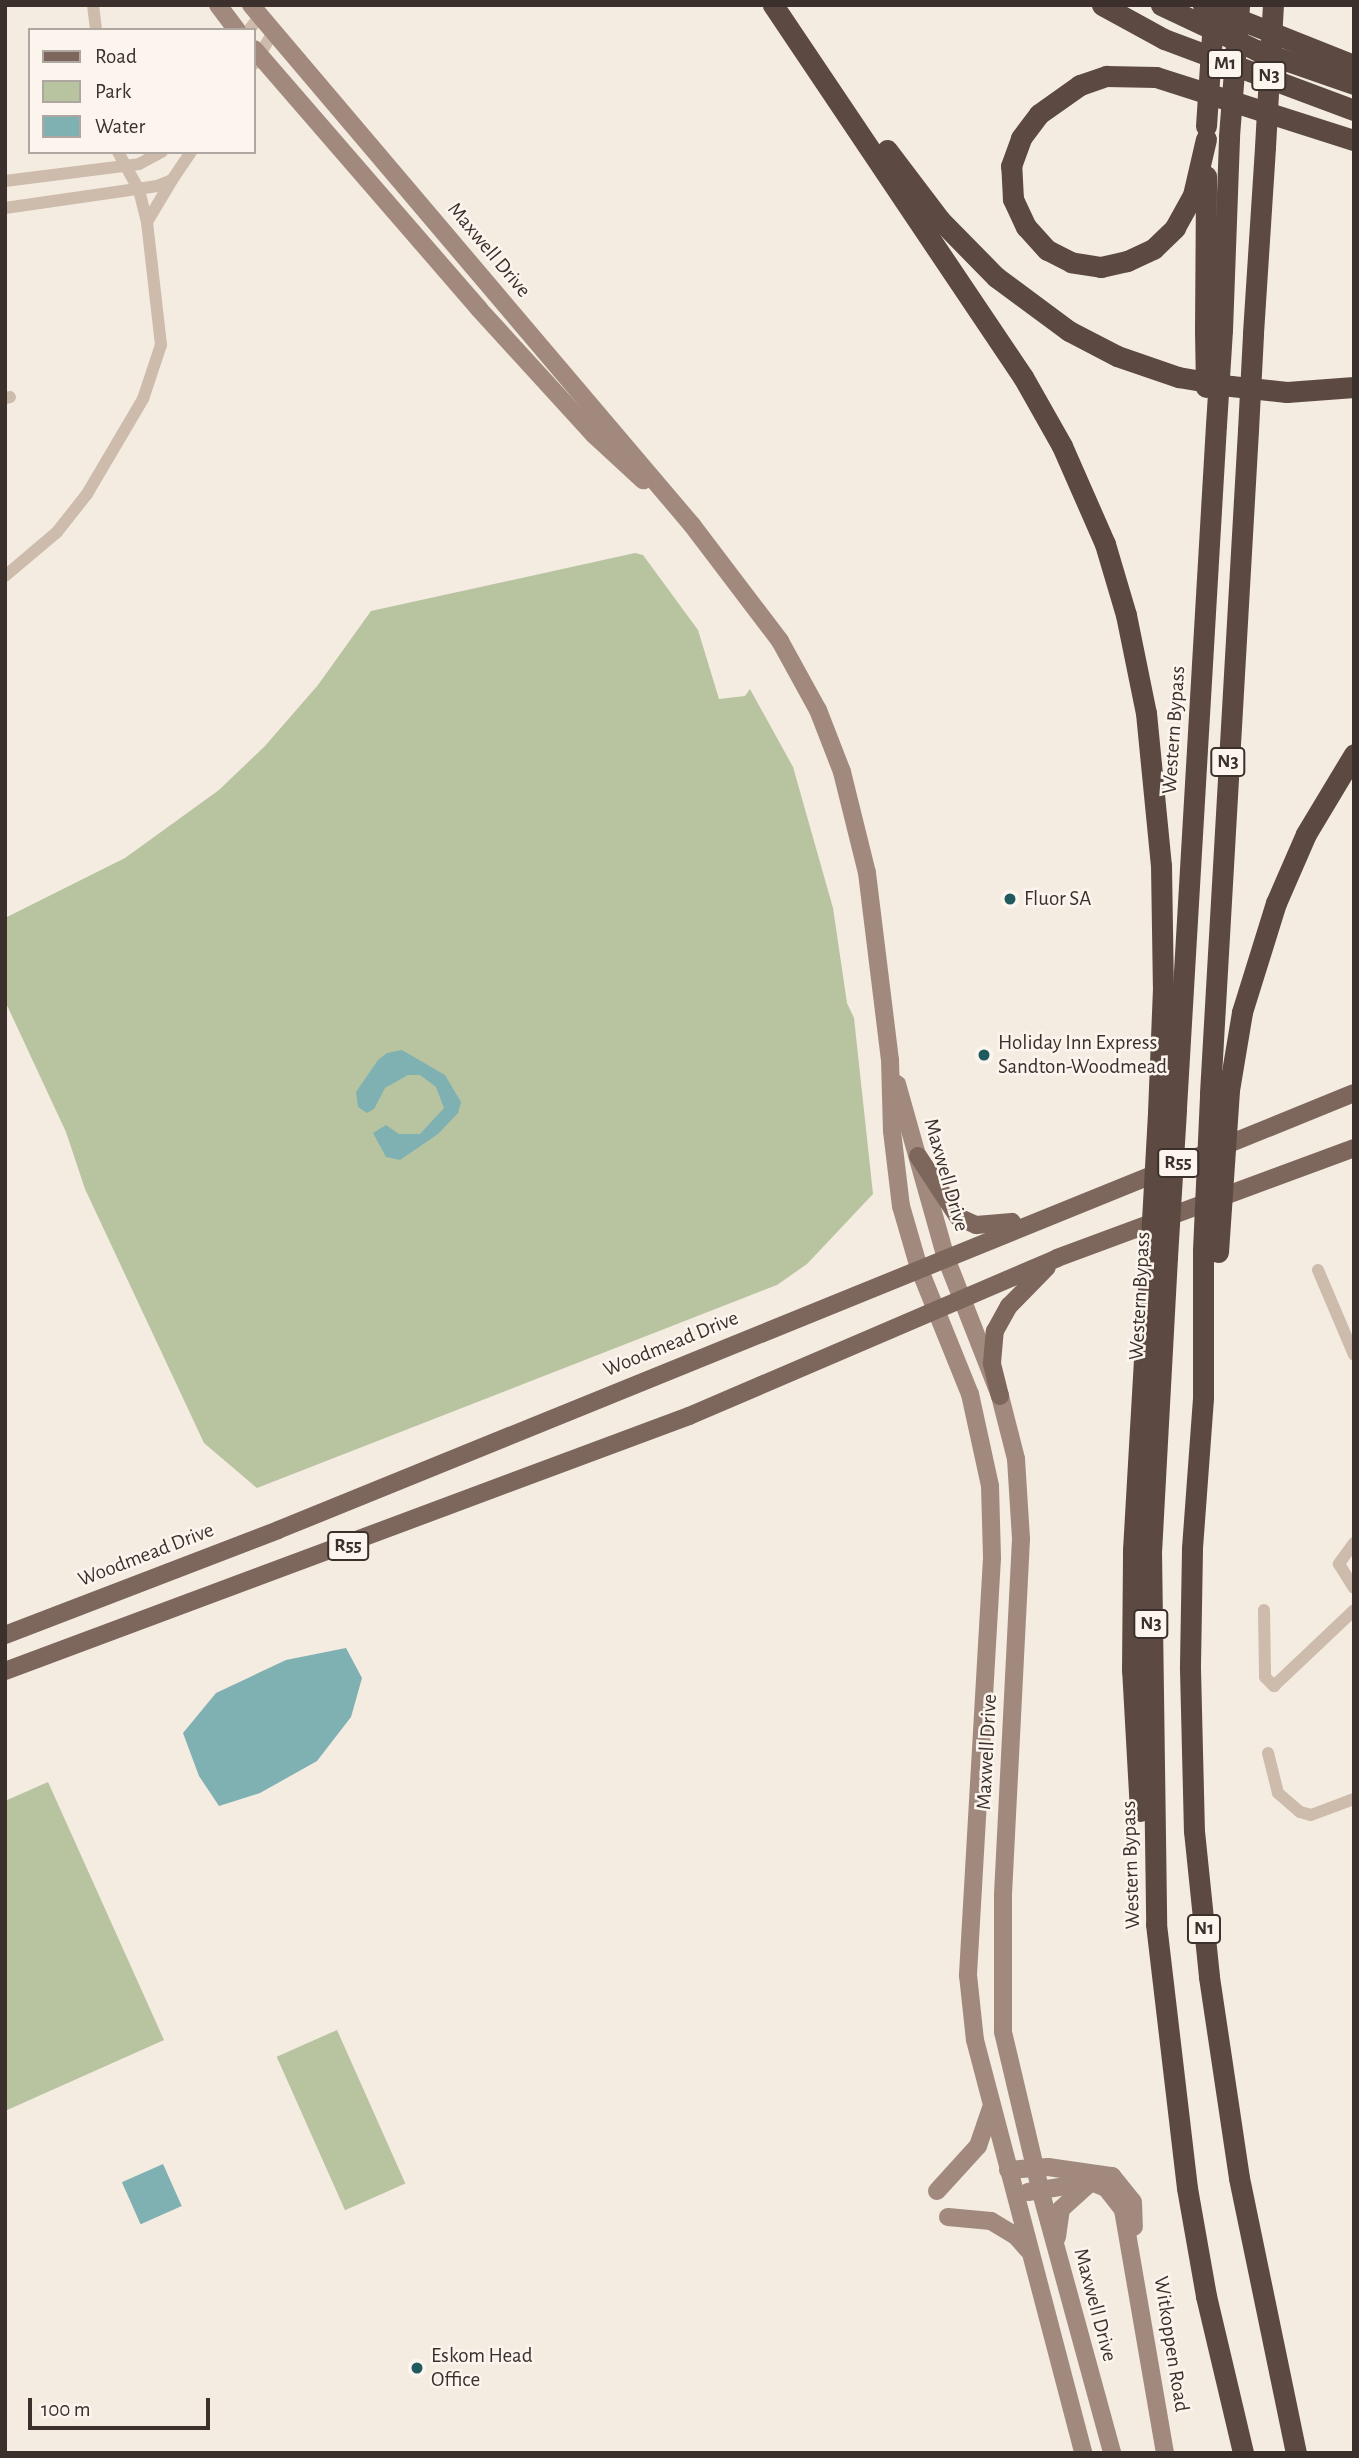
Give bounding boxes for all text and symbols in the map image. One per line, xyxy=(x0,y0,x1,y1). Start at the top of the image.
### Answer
legend xyxy=(28,28,256,154)
text: Road xyxy=(95,46,137,67)
road number: M1 xyxy=(1206,48,1244,80)
road number: N3 xyxy=(1250,60,1288,92)
text: Park xyxy=(95,81,131,102)
text: Water xyxy=(95,116,145,137)
street label: Maxwell Drive xyxy=(442,197,536,303)
street label: Western Bypass xyxy=(1157,665,1191,795)
road number: N3 xyxy=(1209,747,1247,778)
place label: Fluor SA xyxy=(1024,886,1091,912)
marker: Fluor SA xyxy=(1002,891,1018,907)
place label: Holiday Inn Express Sandton-Woodmead xyxy=(998,1030,1167,1080)
marker: Holiday Inn Express Sandton-Woodmead xyxy=(976,1047,992,1063)
street label: Maxwell Drive xyxy=(918,1116,974,1234)
road number: R55 xyxy=(1157,1148,1199,1178)
street label: Western Bypass xyxy=(1124,1231,1156,1361)
street label: Woodmead Drive xyxy=(600,1305,742,1383)
street label: Woodmead Drive xyxy=(74,1518,218,1592)
road number: R55 xyxy=(327,1530,369,1562)
road number: N3 xyxy=(1132,1608,1170,1640)
street label: Maxwell Drive xyxy=(971,1693,1003,1811)
street label: Western Bypass xyxy=(1116,1800,1146,1930)
road number: N1 xyxy=(1186,1913,1222,1944)
street label: Maxwell Drive xyxy=(1068,2246,1122,2364)
street label: Witkoppen Road xyxy=(1148,2274,1194,2414)
place label: Eskom Head Office xyxy=(431,2343,533,2393)
marker: Eskom Head Office xyxy=(409,2360,425,2376)
scale bar xyxy=(32,2384,214,2428)
text: 100 m xyxy=(41,2399,91,2420)

